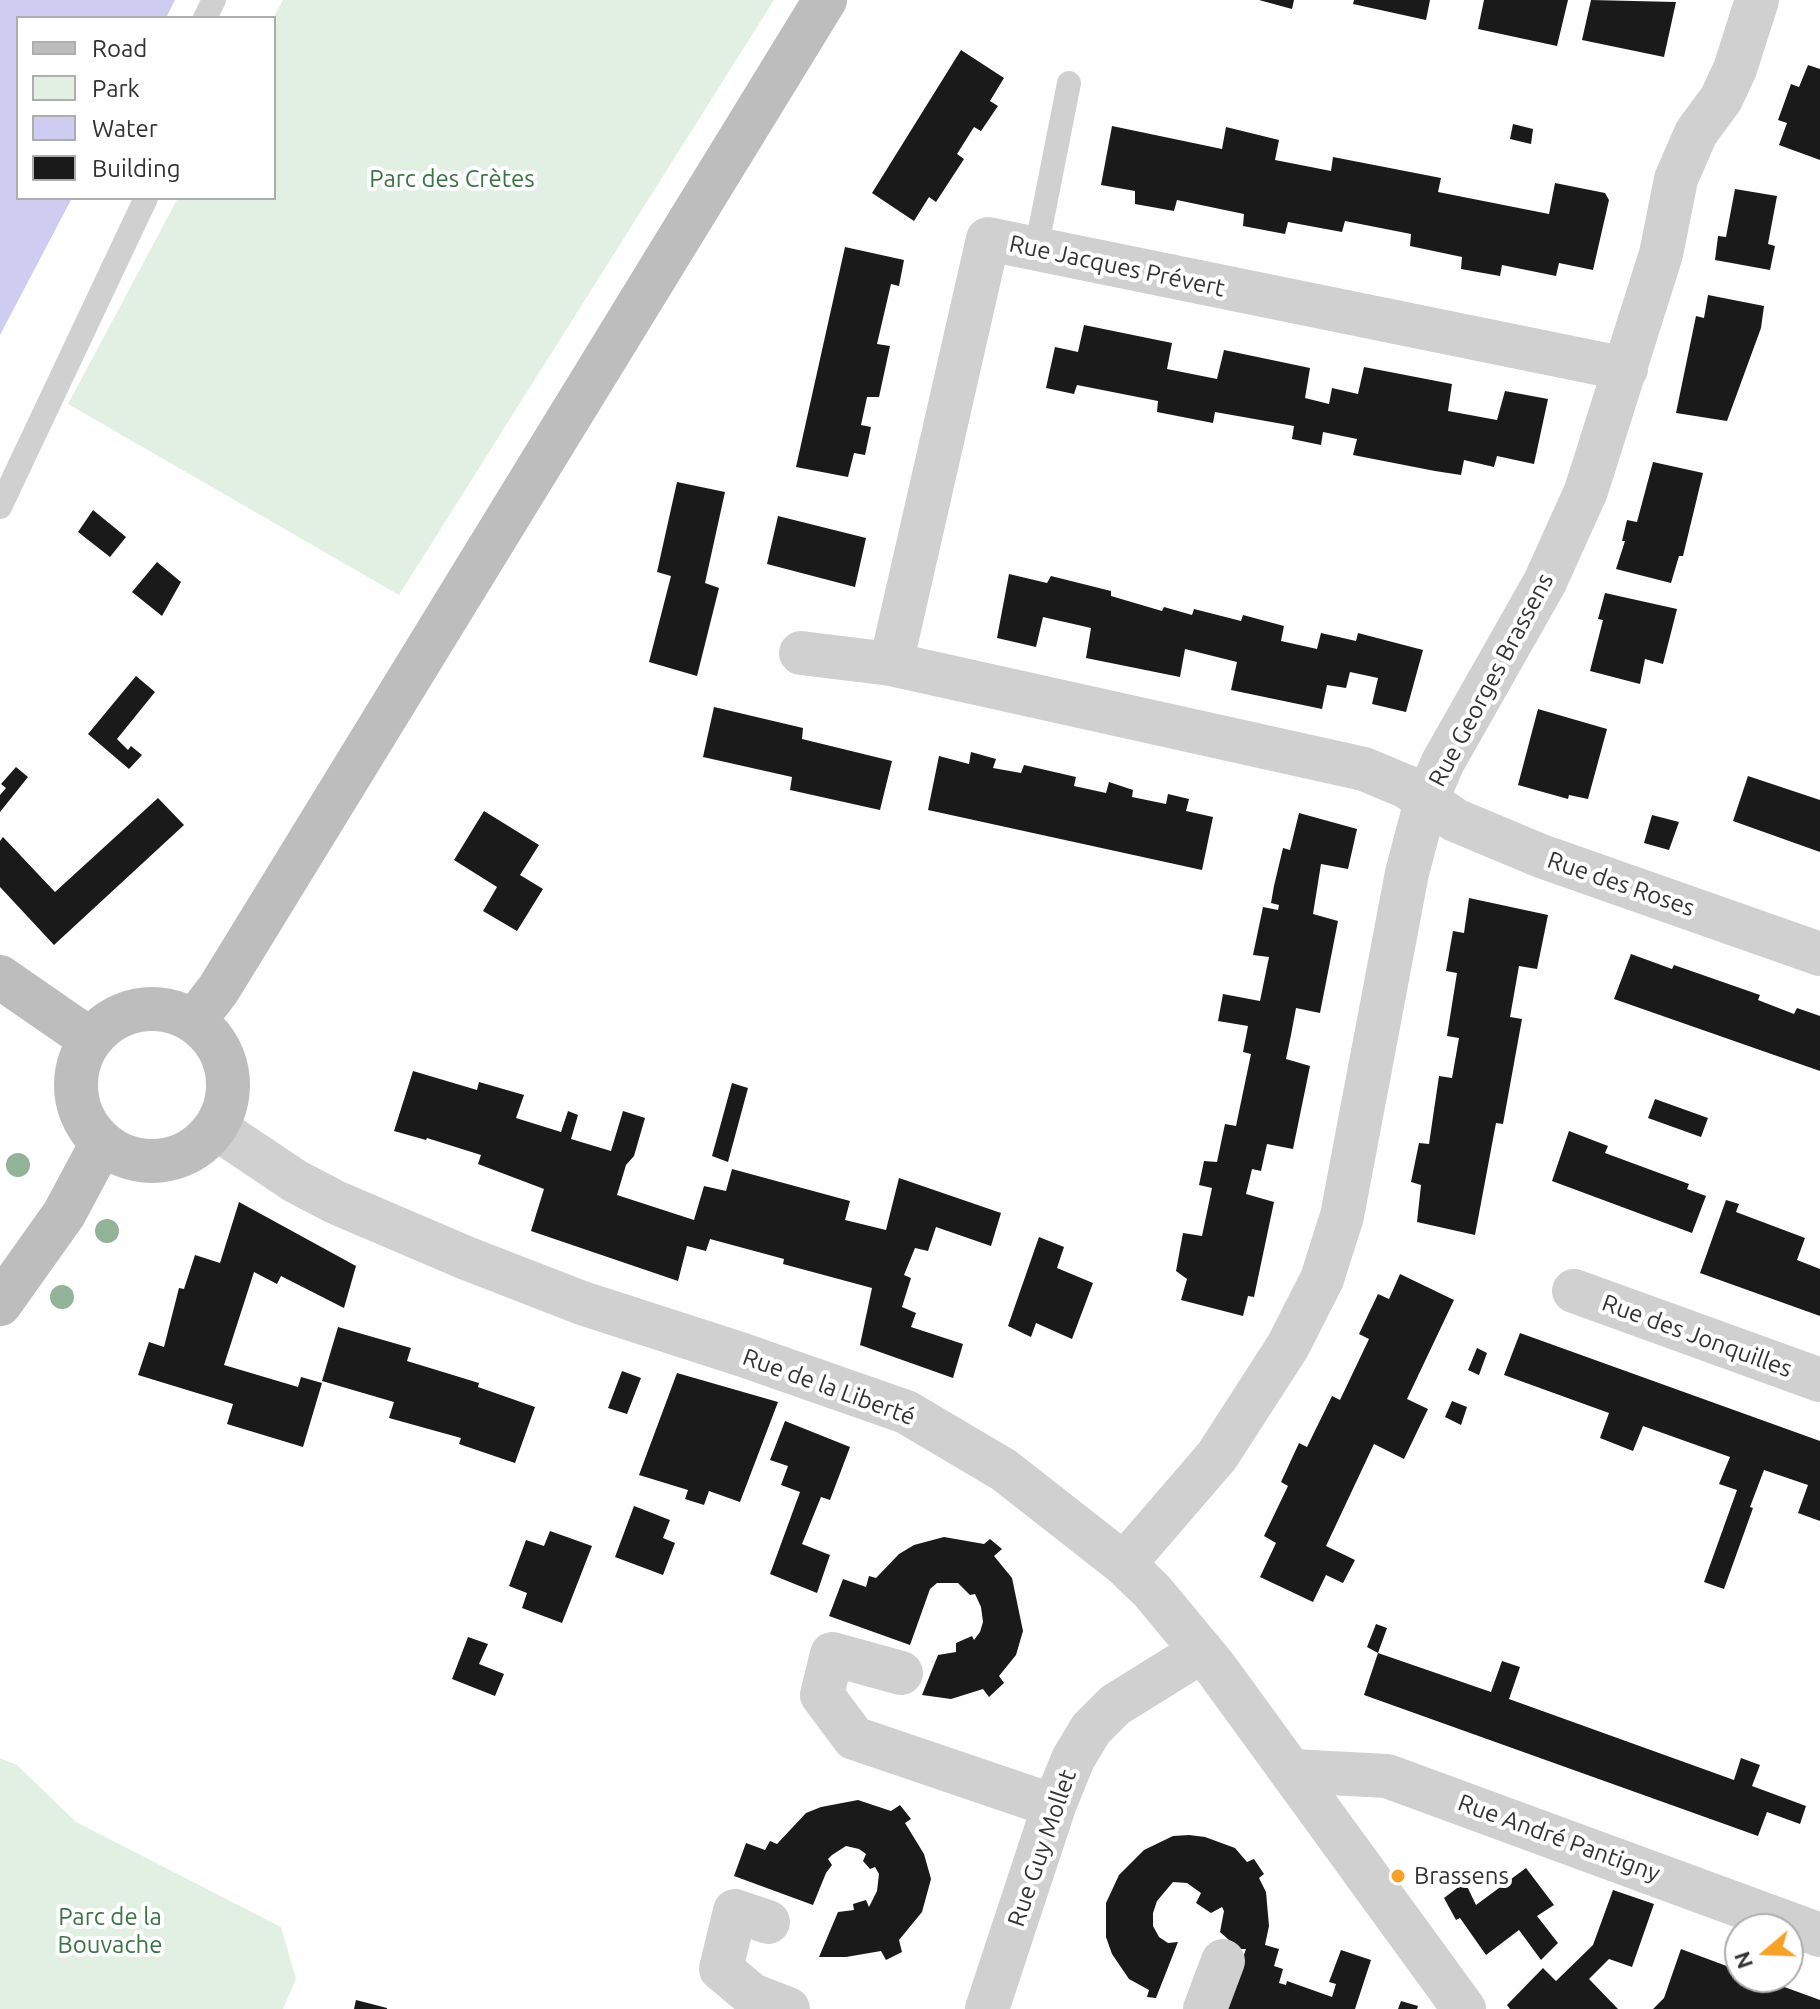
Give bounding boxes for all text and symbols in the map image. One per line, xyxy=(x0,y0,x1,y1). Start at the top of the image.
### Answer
legend xyxy=(16,16,276,200)
text: Road xyxy=(92,35,147,62)
text: Park xyxy=(92,75,140,102)
text: Water xyxy=(92,115,158,142)
text: Building xyxy=(92,155,180,182)
park label: Parc des Crètes xyxy=(369,165,535,193)
street label: Rue Jacques Prévert xyxy=(1007,229,1227,303)
street label: Rue Georges Brassens xyxy=(1423,568,1559,792)
street label: Rue des Roses xyxy=(1544,845,1698,923)
street label: Rue des Jonquilles xyxy=(1598,1288,1796,1384)
street label: Rue de la Liberté xyxy=(739,1342,919,1432)
street label: Rue Guy Mollet xyxy=(1002,1766,1082,1930)
street label: Rue André Pantigny xyxy=(1454,1788,1664,1888)
place label: Brassens xyxy=(1414,1862,1509,1890)
marker: Brassens xyxy=(1389,1867,1407,1885)
park label: Parc de la Bouvache xyxy=(57,1903,163,1959)
north arrow xyxy=(1724,1913,1804,1993)
text: N xyxy=(1728,1948,1757,1972)

